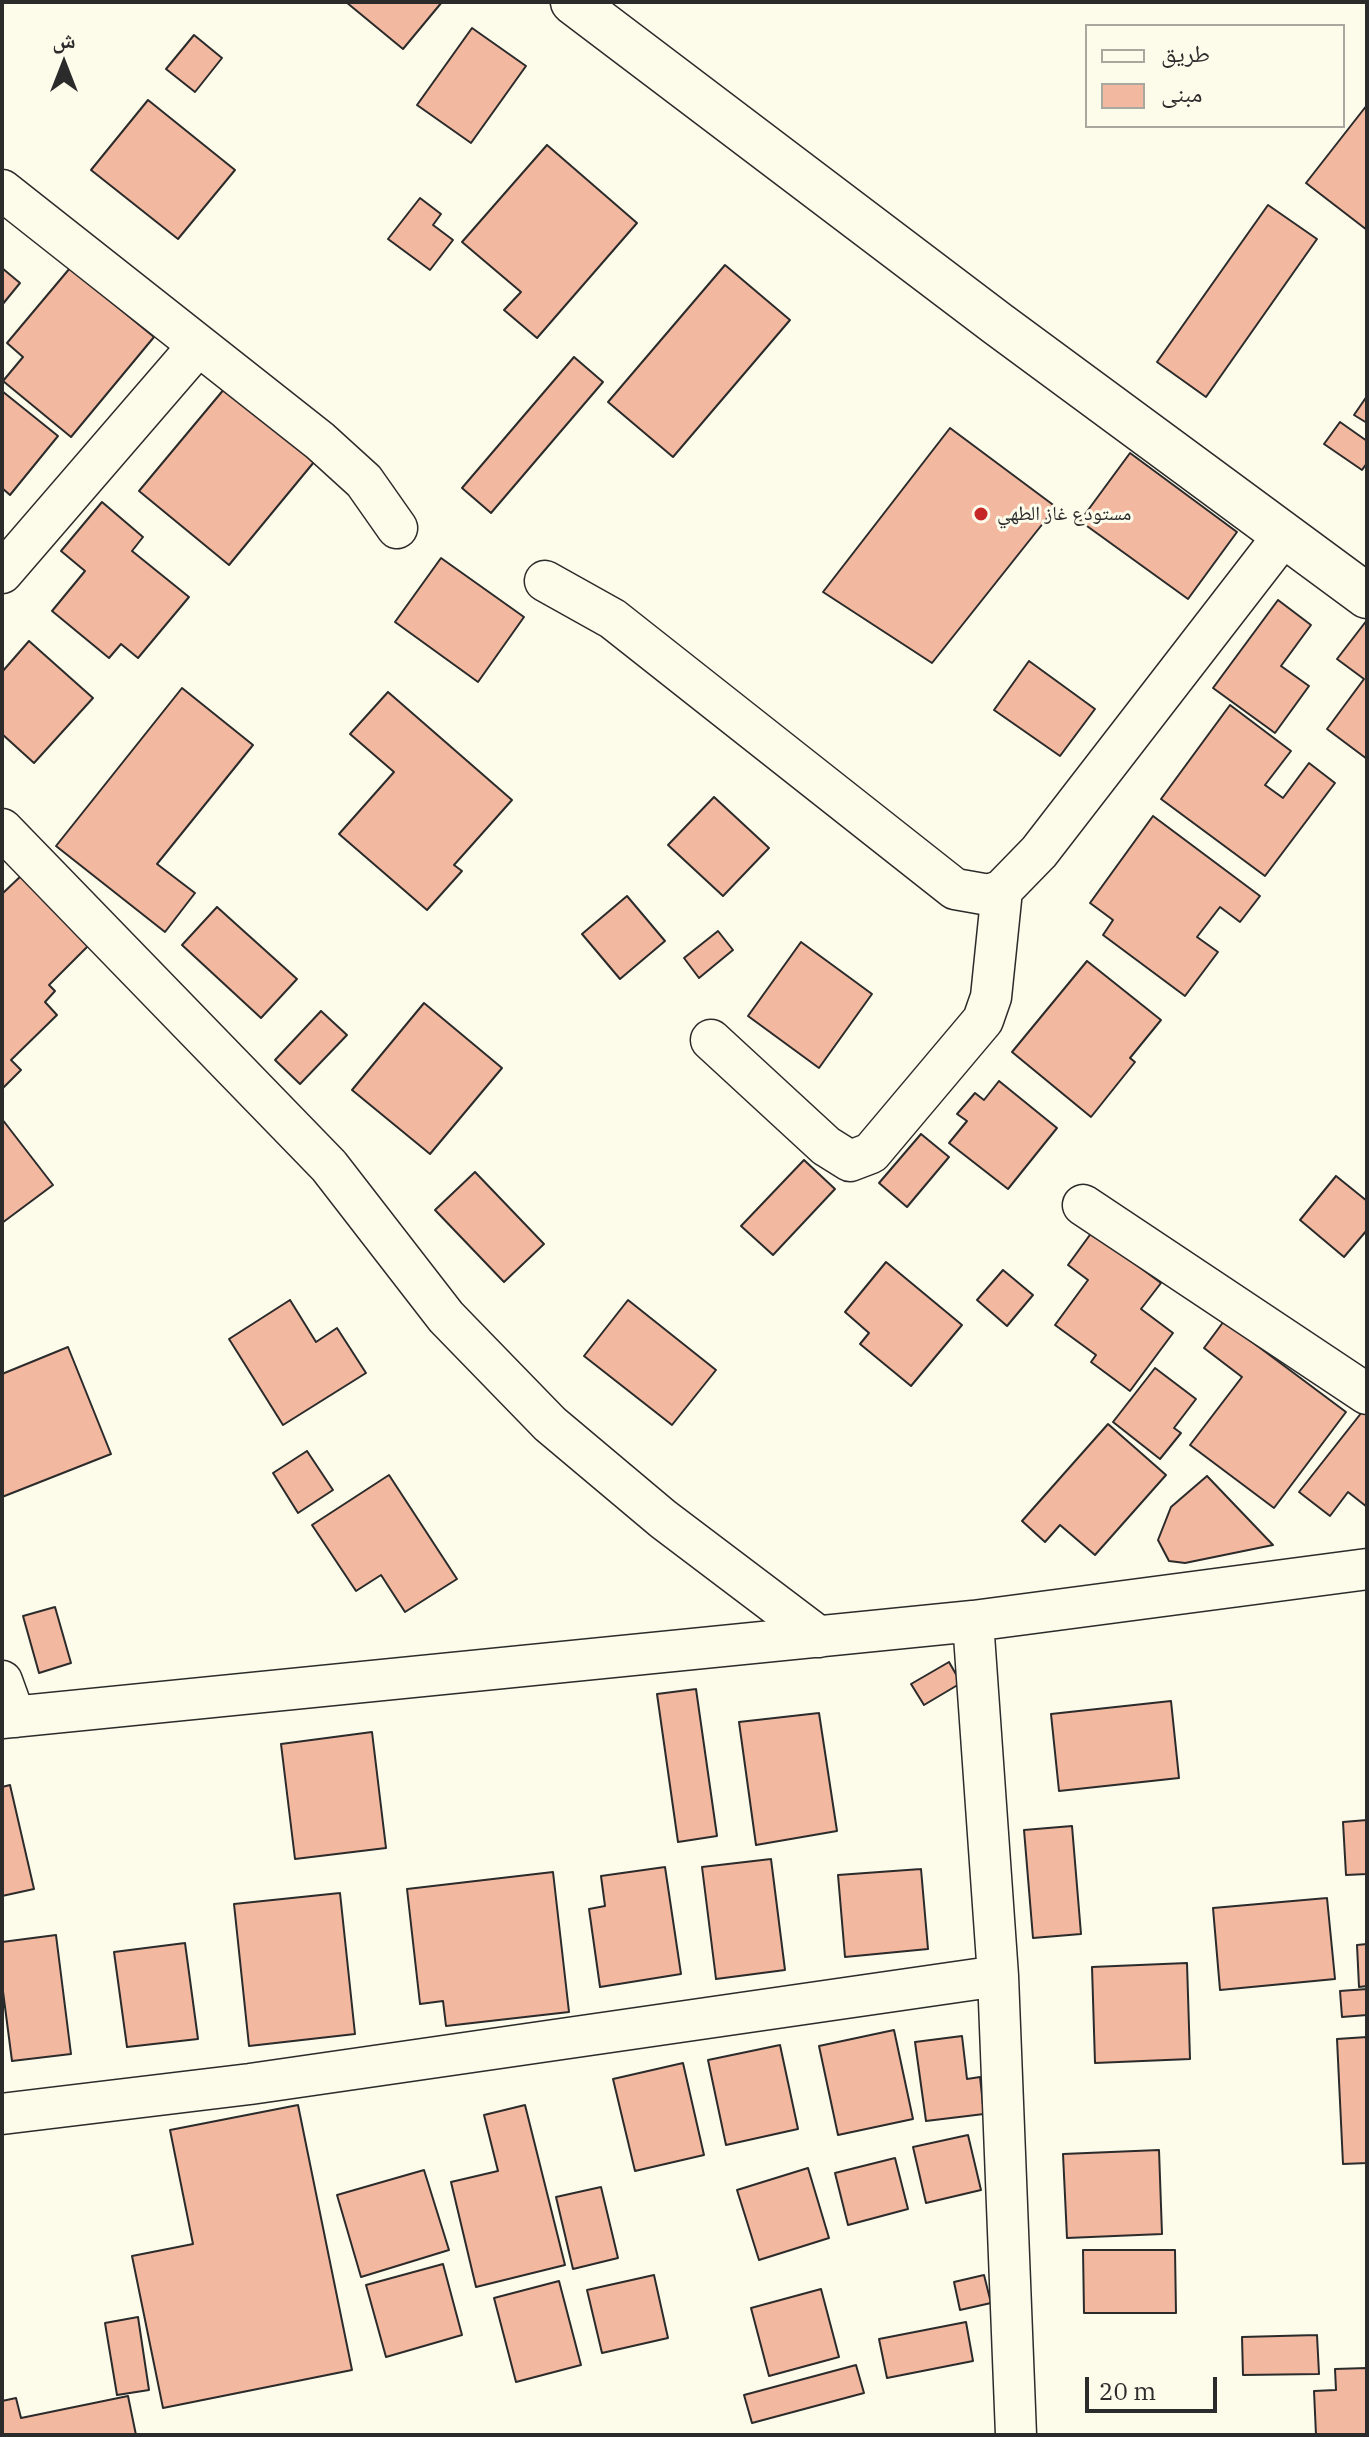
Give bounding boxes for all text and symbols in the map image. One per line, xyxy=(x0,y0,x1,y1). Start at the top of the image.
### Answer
north arrow xyxy=(24,24,104,104)
legend xyxy=(1085,24,1345,128)
text: ش xyxy=(52,25,76,54)
text: طريق xyxy=(1161,37,1210,69)
text: مبنى xyxy=(1161,77,1202,109)
place label: مستودع غاز الطهي xyxy=(997,502,1131,526)
marker: مستودع غاز الطهي xyxy=(972,505,990,523)
scale bar xyxy=(1089,2361,1221,2411)
text: 20 m xyxy=(1099,2375,1156,2407)

